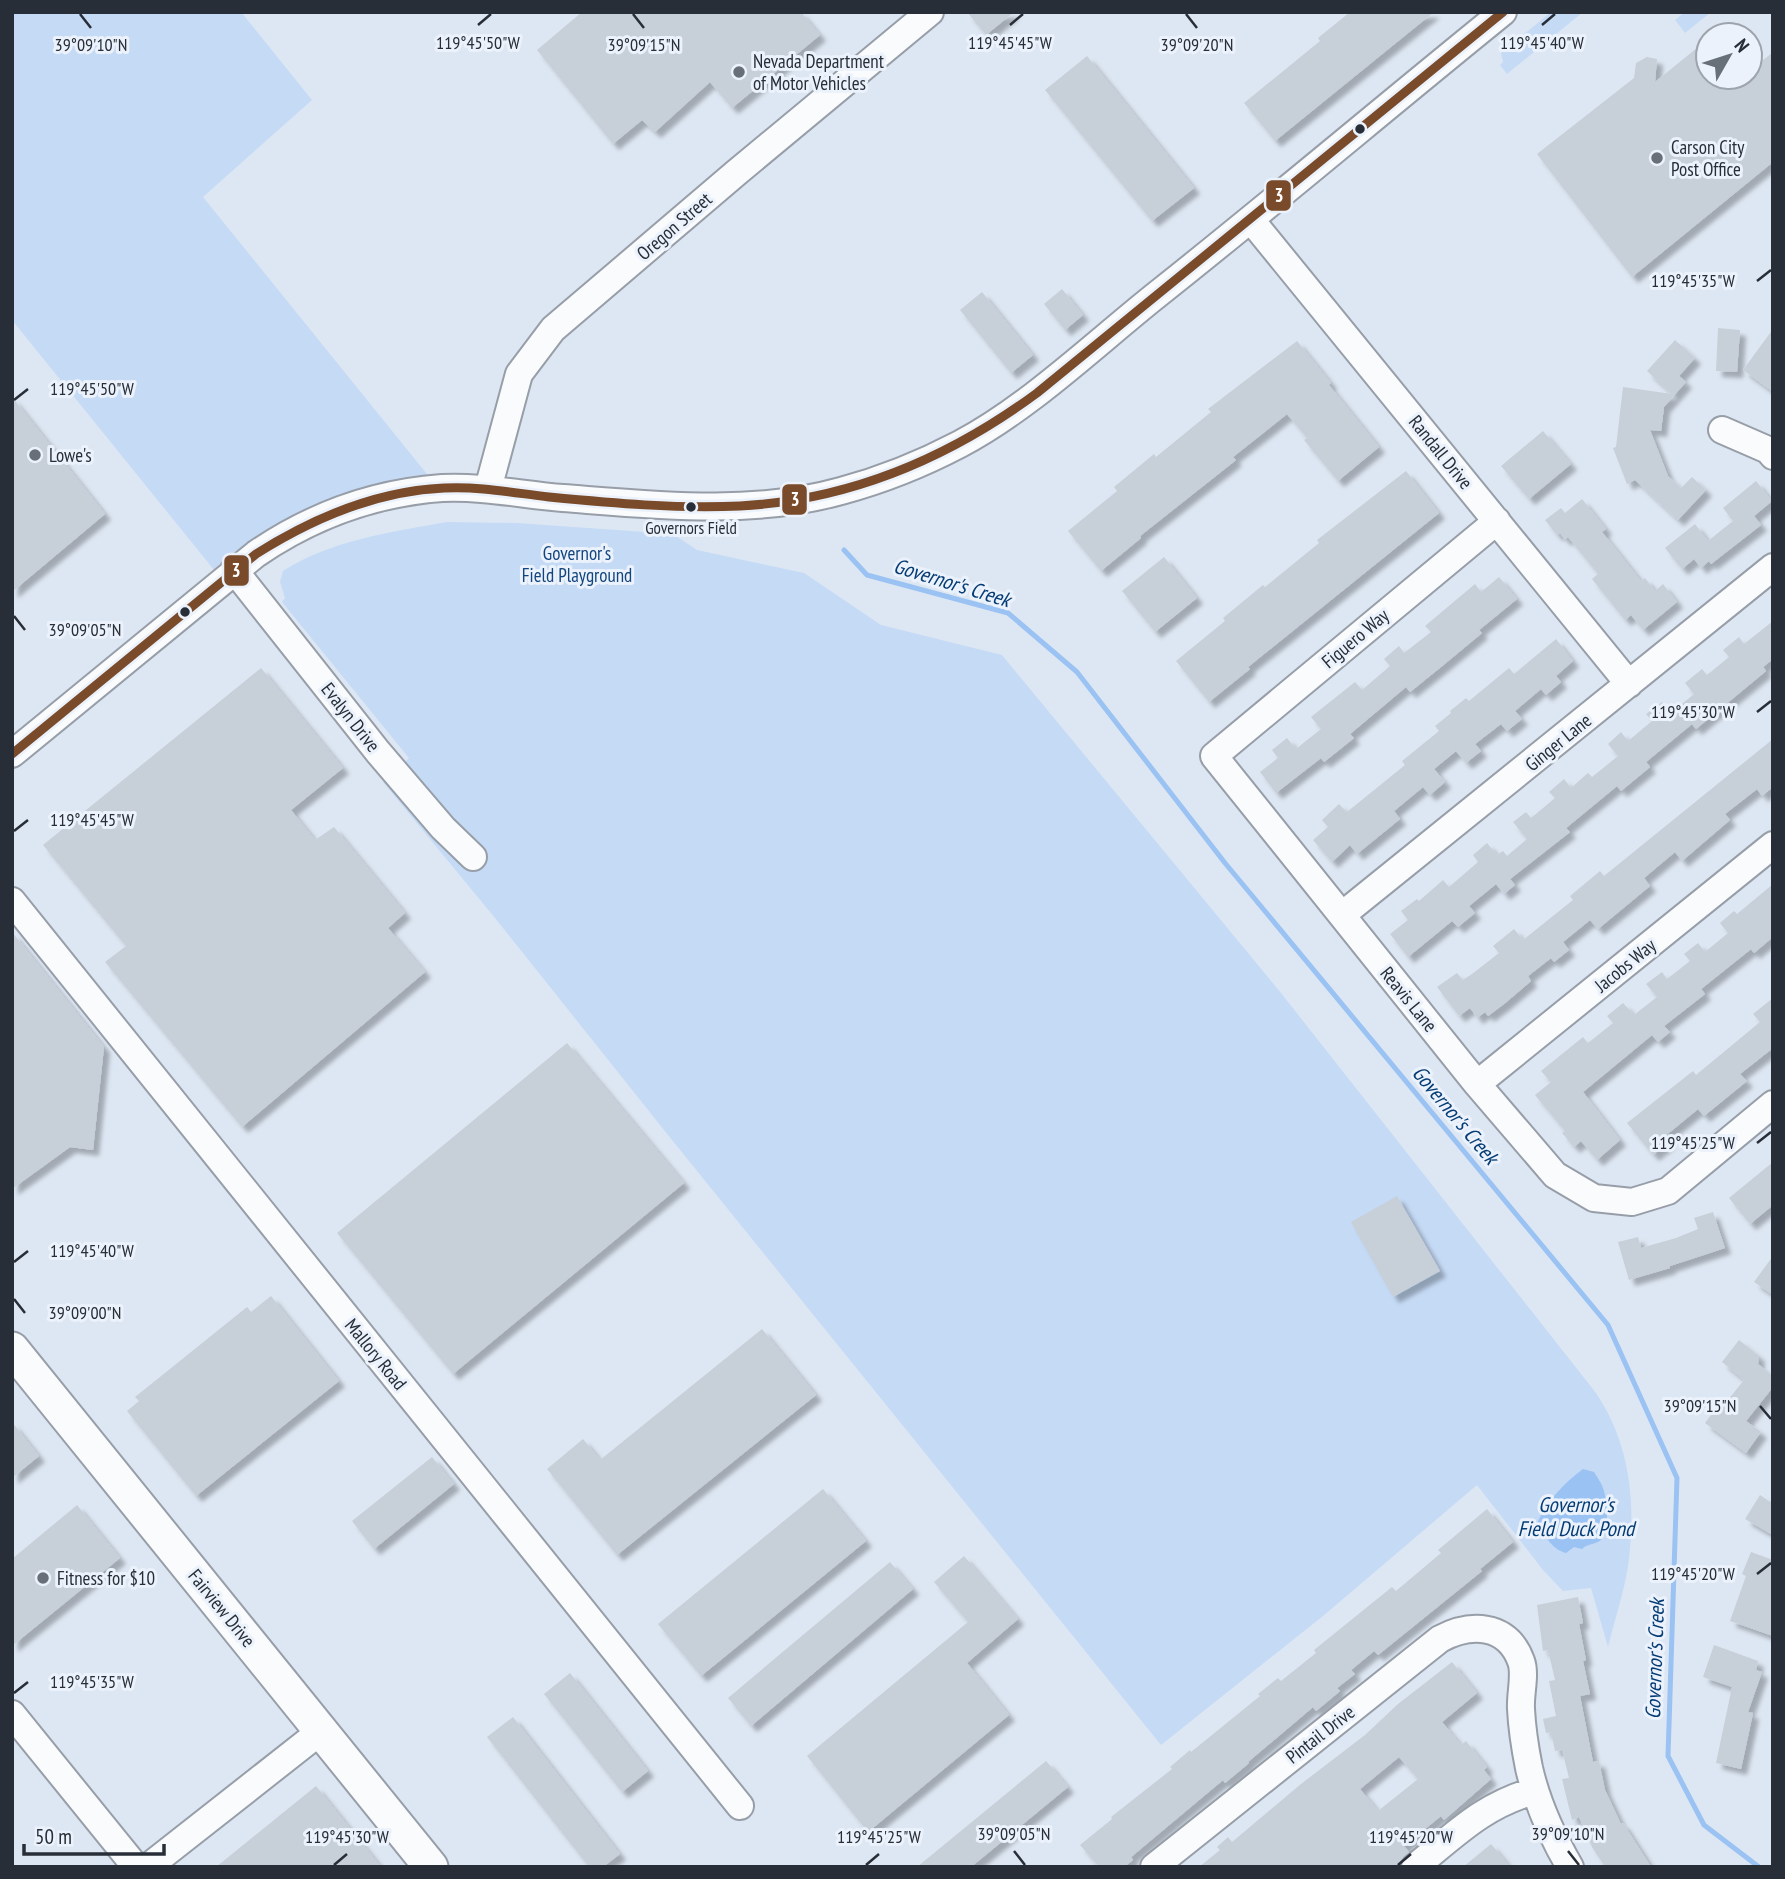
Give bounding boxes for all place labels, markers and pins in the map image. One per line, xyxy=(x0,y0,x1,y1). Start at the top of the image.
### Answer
place label: Nevada Department of Motor Vehicles xyxy=(753,49,885,95)
marker: Nevada Department of Motor Vehicles xyxy=(731,64,747,80)
unlabelled marker xyxy=(1353,122,1367,136)
place label: Carson City Post Office xyxy=(1671,135,1745,181)
marker: Carson City Post Office xyxy=(1649,150,1665,166)
place label: Lowe's xyxy=(49,443,92,467)
marker: Lowe's xyxy=(27,447,43,463)
marker: Governors Field xyxy=(684,500,698,514)
place label: Governors Field xyxy=(645,517,737,539)
unlabelled marker xyxy=(178,605,192,619)
place label: Fitness for $10 xyxy=(57,1566,155,1590)
marker: Fitness for $10 xyxy=(35,1570,51,1586)

